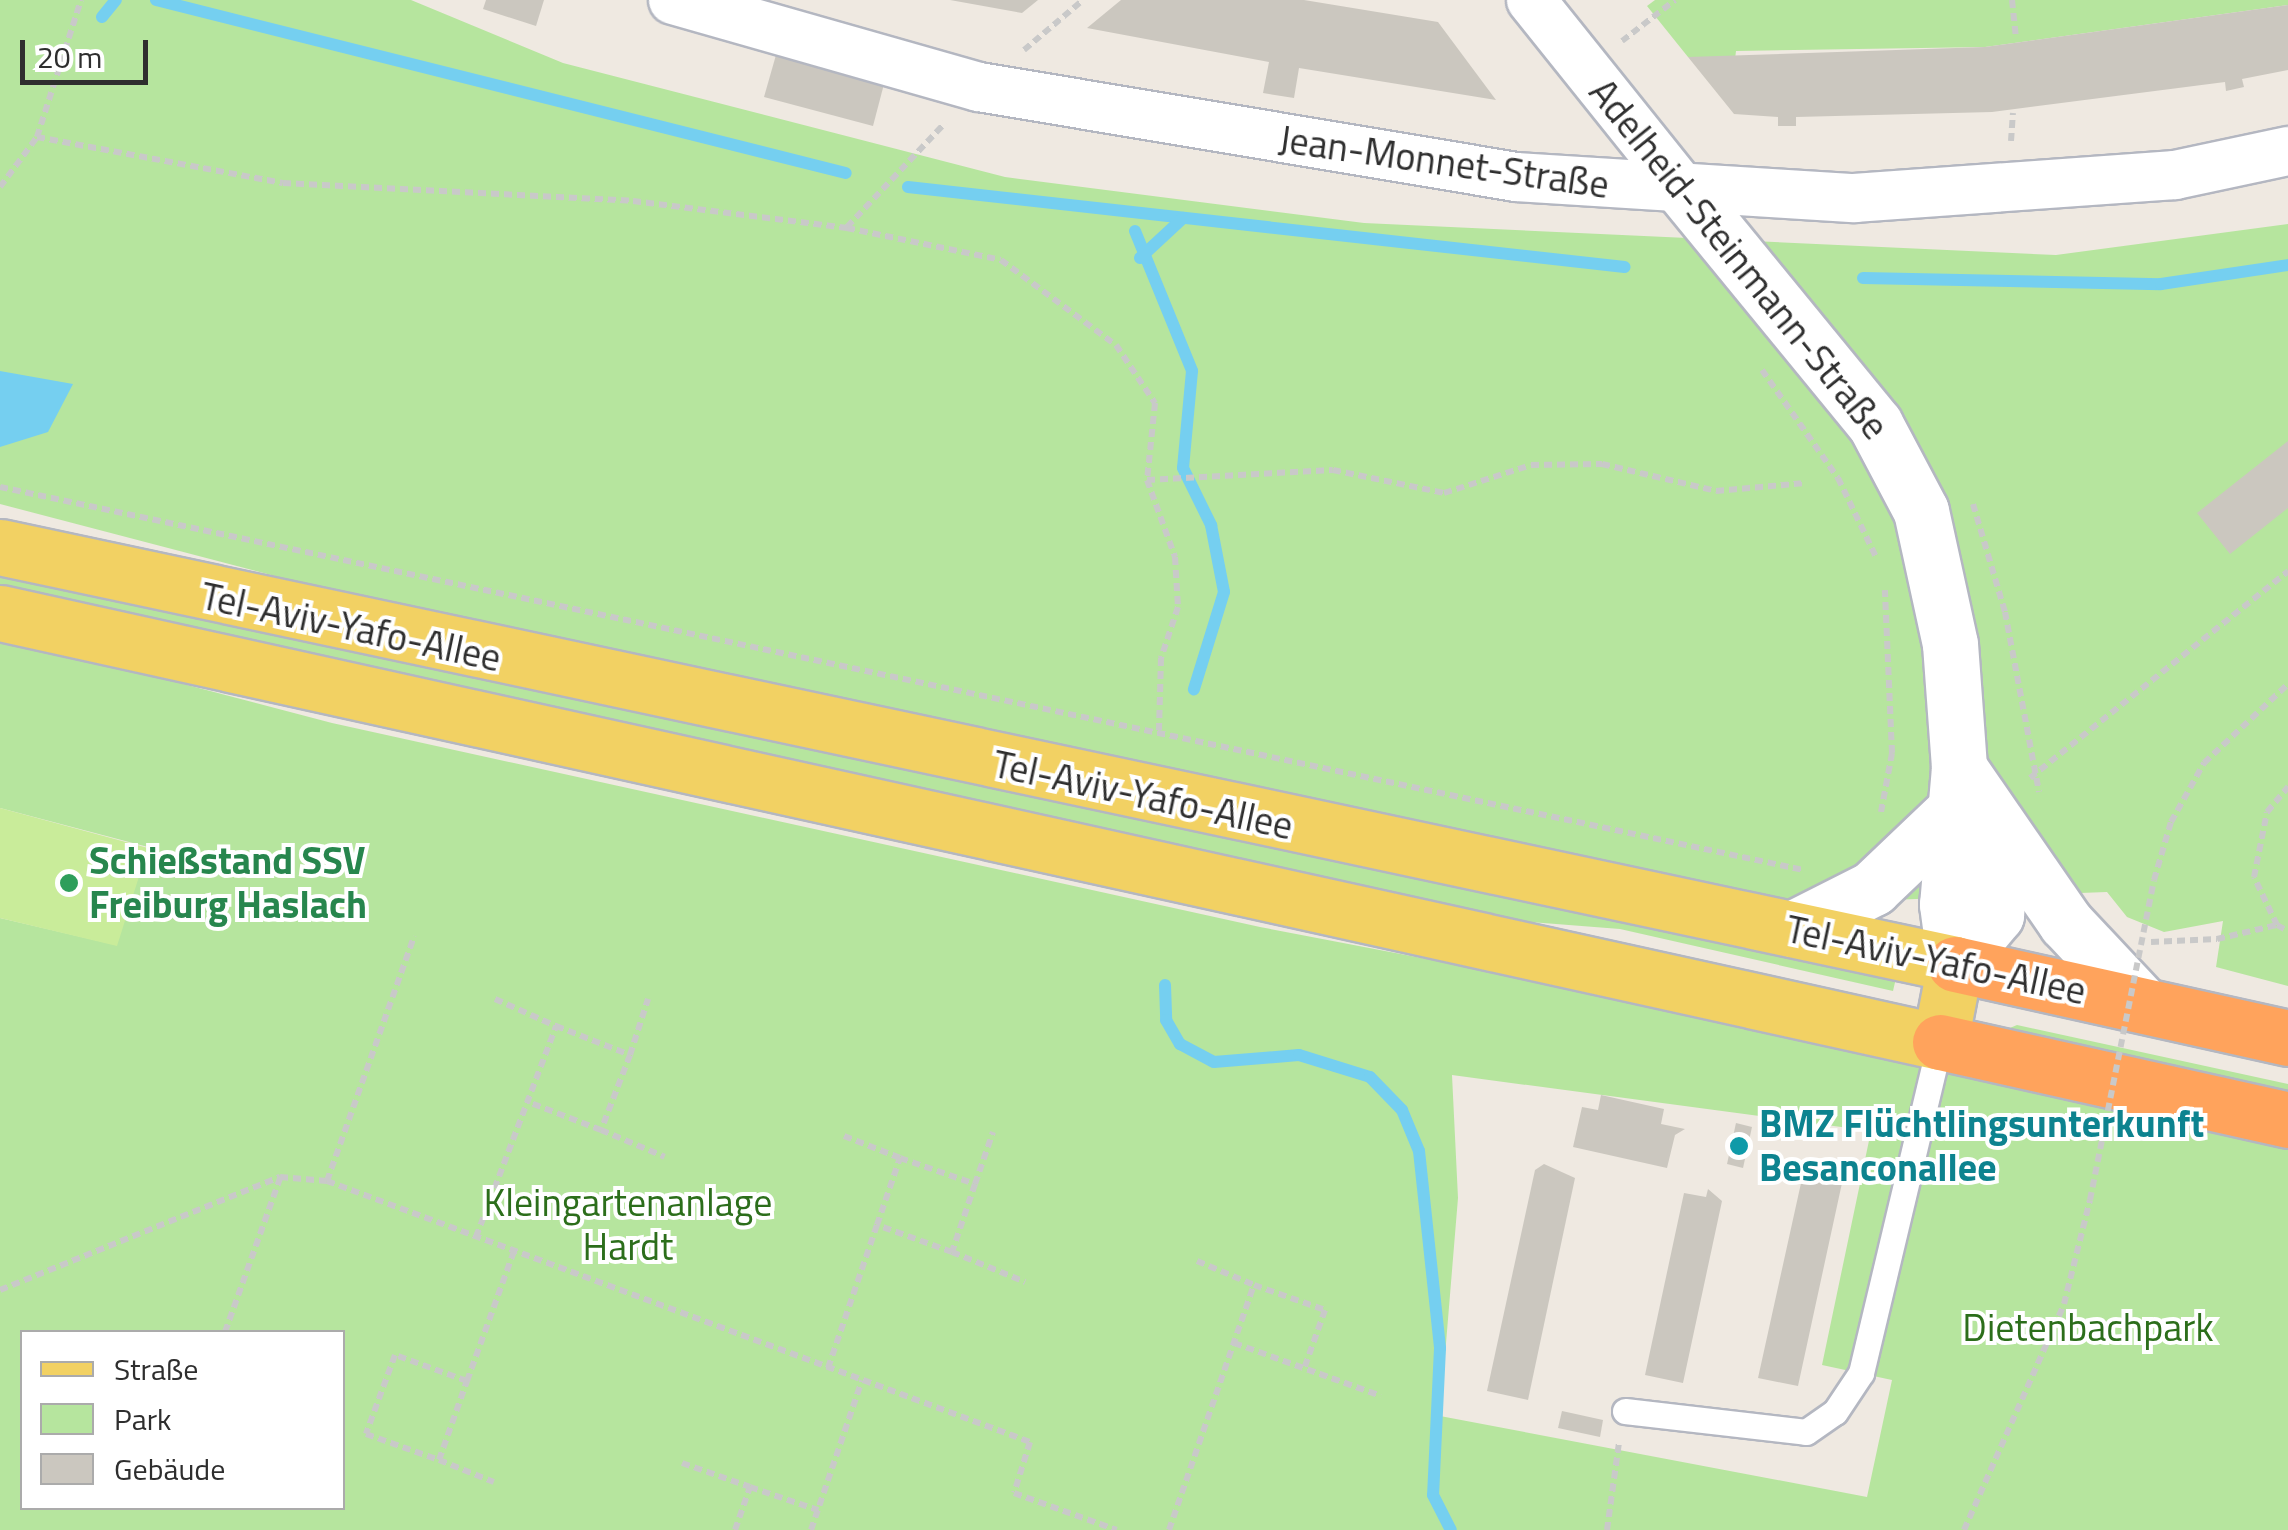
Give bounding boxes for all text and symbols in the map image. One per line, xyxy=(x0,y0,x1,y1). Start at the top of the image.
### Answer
scale bar xyxy=(25,20,152,82)
text: 20 m xyxy=(37,34,102,80)
street label: Adelheid-Steinmann-Straße xyxy=(1580,70,1898,448)
street label: Jean-Monnet-Straße xyxy=(1276,116,1612,208)
street label: Tel-Aviv-Yafo-Allee xyxy=(197,573,505,681)
street label: Tel-Aviv-Yafo-Allee xyxy=(989,741,1297,849)
place label: Schießstand SSV Freiburg Haslach xyxy=(89,838,367,928)
marker: Schießstand SSV Freiburg Haslach xyxy=(58,872,80,894)
street label: Tel-Aviv-Yafo-Allee xyxy=(1782,906,2090,1014)
place label: BMZ Flüchtlingsunterkunft Besanconallee xyxy=(1759,1101,2204,1190)
marker: BMZ Flüchtlingsunterkunft Besanconallee xyxy=(1728,1135,1750,1157)
park label: Kleingartenanlage Hardt xyxy=(484,1180,772,1270)
park label: Dietenbachpark xyxy=(1962,1305,2214,1351)
legend xyxy=(20,1330,345,1510)
text: Straße xyxy=(114,1346,198,1392)
text: Park xyxy=(114,1396,171,1442)
text: Gebäude xyxy=(114,1446,225,1492)

